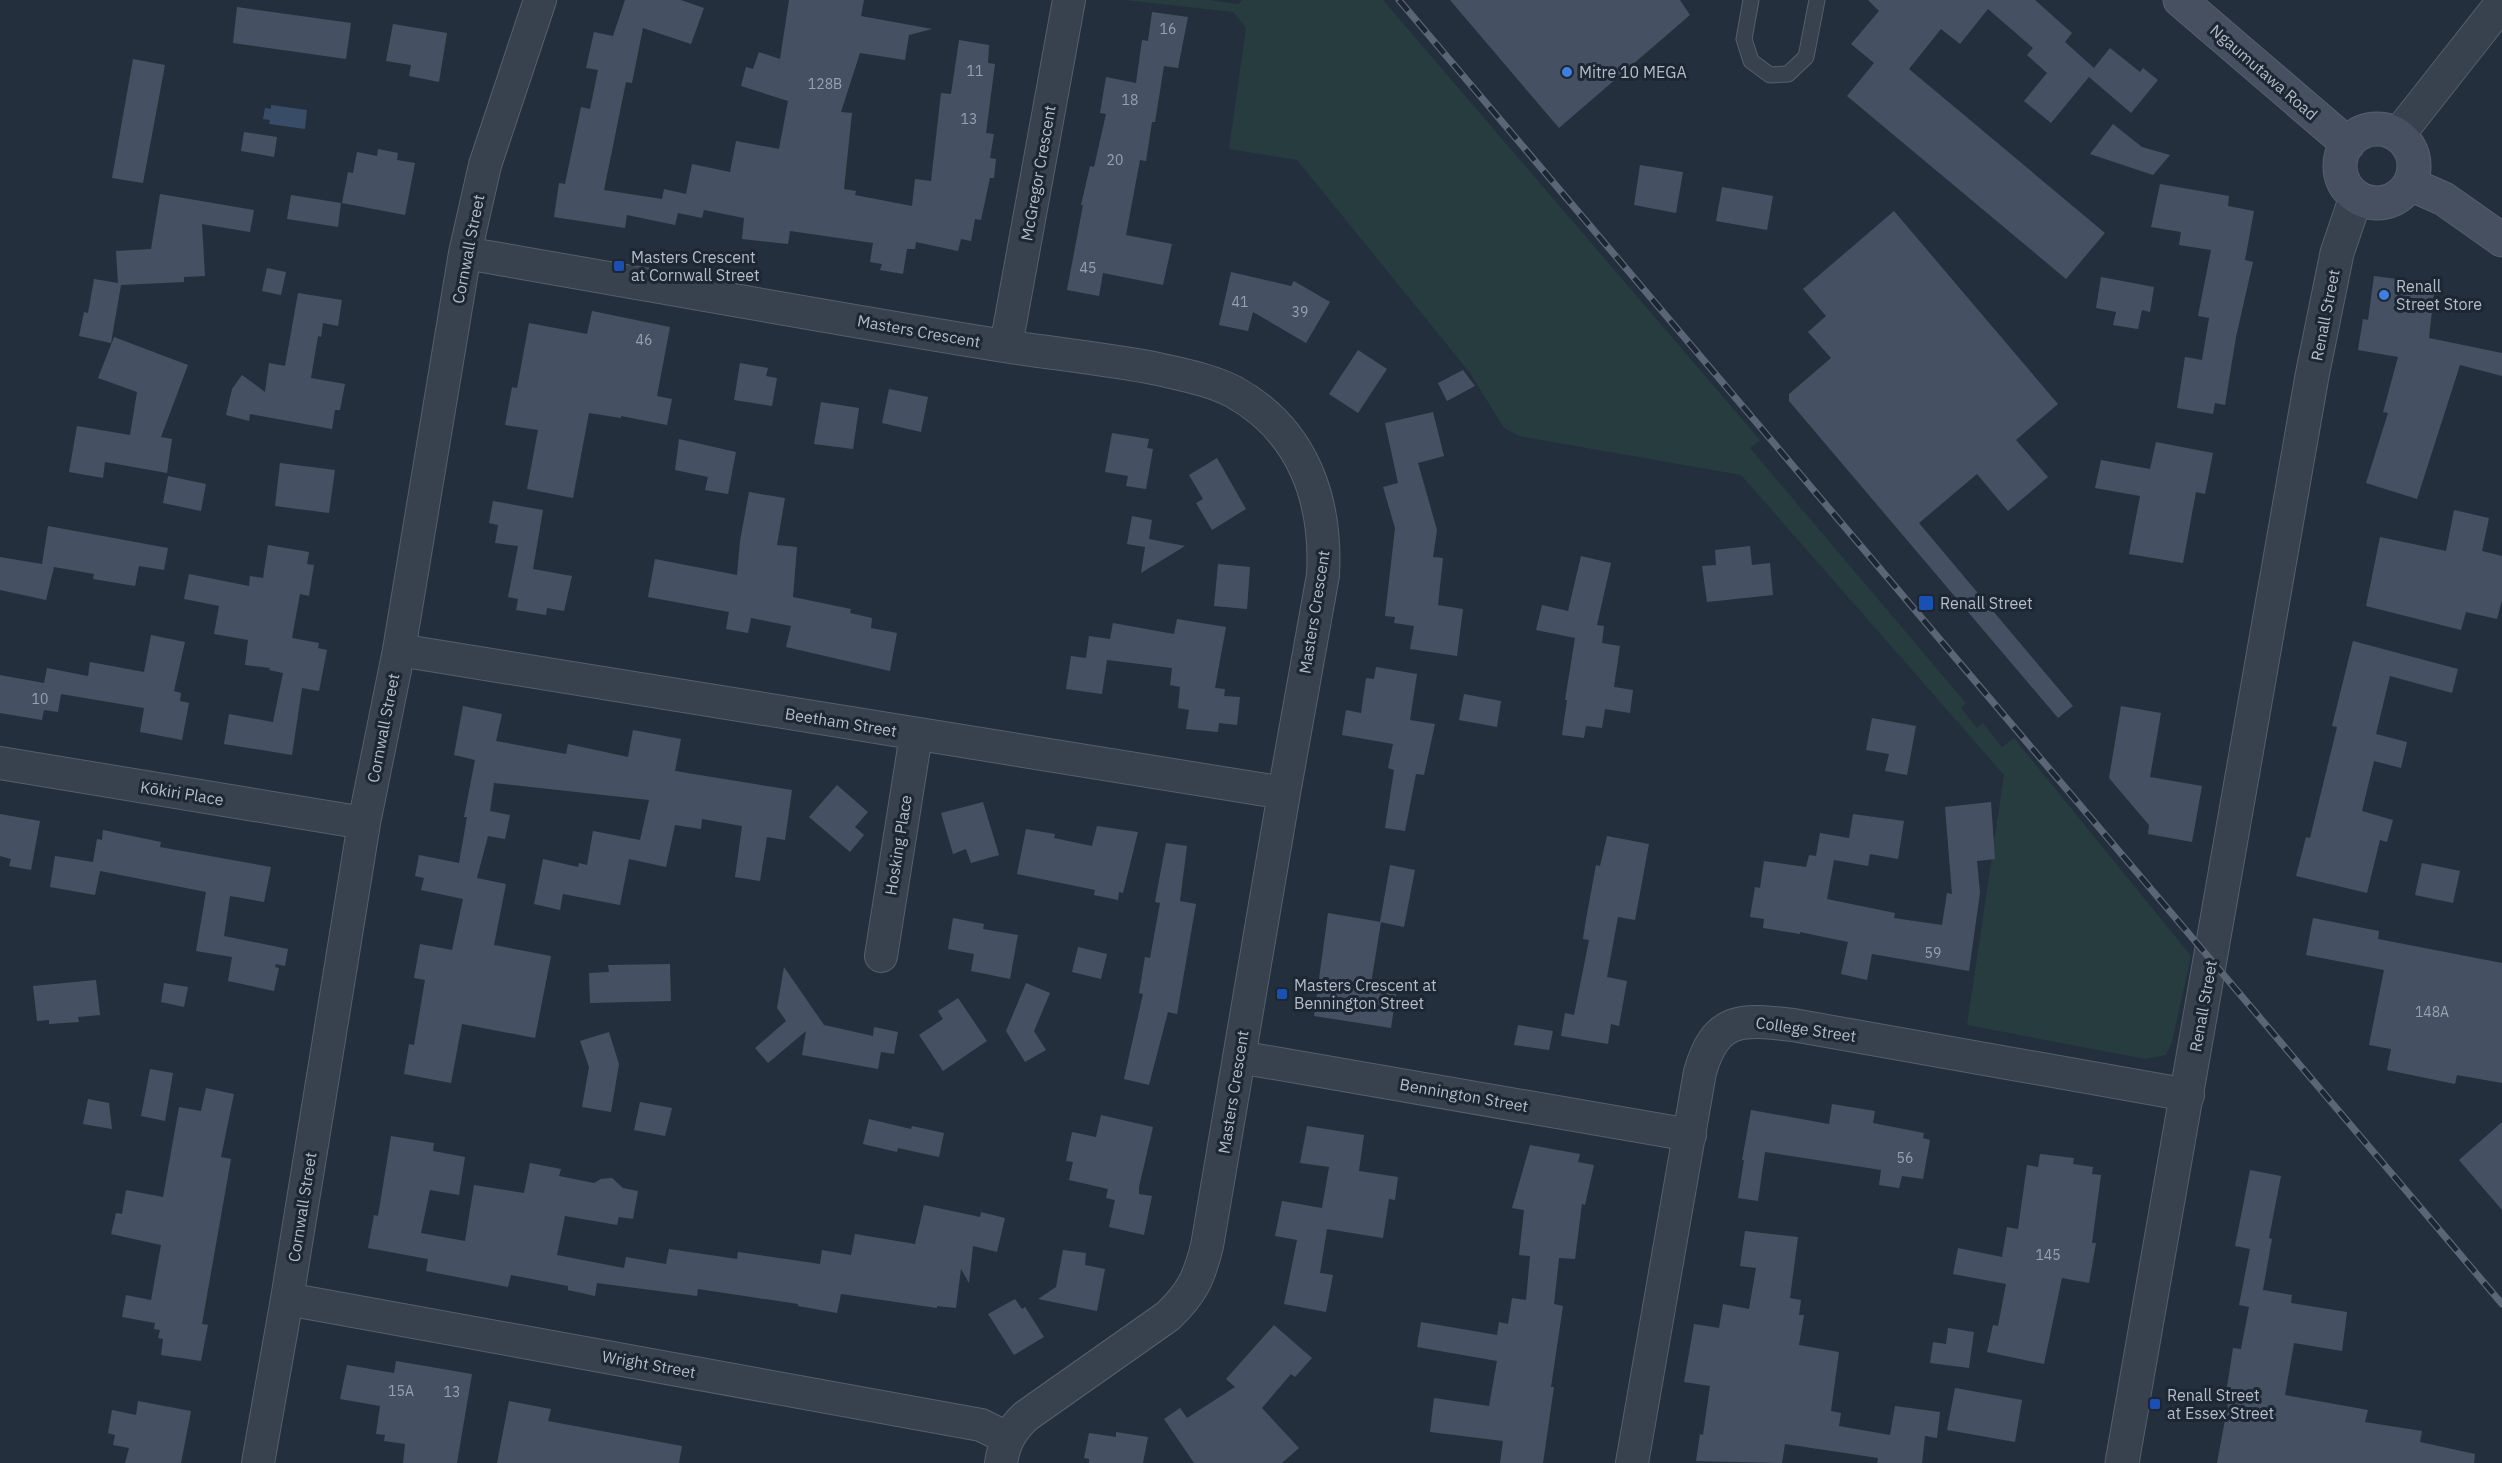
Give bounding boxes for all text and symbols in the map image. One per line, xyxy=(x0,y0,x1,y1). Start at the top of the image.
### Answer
house number: 16 xyxy=(1160,20,1176,38)
street label: Ngaumutawa Road xyxy=(2206,20,2322,124)
house number: 11 xyxy=(967,62,983,80)
place label: Mitre 10 MEGA xyxy=(1579,62,1687,82)
marker: Mitre 10 MEGA xyxy=(1560,65,1574,79)
house number: 128B xyxy=(808,75,842,93)
house number: 18 xyxy=(1122,91,1138,109)
street label: McGregor Crescent xyxy=(1016,104,1060,242)
house number: 13 xyxy=(961,110,977,128)
house number: 20 xyxy=(1107,151,1123,169)
street label: Cornwall Street xyxy=(448,193,488,305)
place label: Masters Crescent at Cornwall Street xyxy=(631,247,760,285)
marker: Masters Crescent at Cornwall Street xyxy=(612,259,626,273)
house number: 45 xyxy=(1080,259,1096,277)
street label: Renall Street xyxy=(2306,268,2344,362)
place label: Renall Street Store xyxy=(2396,276,2482,314)
marker: Renall Street Store xyxy=(2377,288,2391,302)
house number: 41 xyxy=(1232,293,1248,311)
house number: 39 xyxy=(1292,303,1308,321)
street label: Masters Crescent xyxy=(856,310,982,352)
house number: 46 xyxy=(636,331,652,349)
street label: Masters Crescent xyxy=(1294,549,1334,675)
place label: Renall Street xyxy=(1940,593,2033,613)
marker: Renall Street xyxy=(1917,594,1935,612)
street label: Cornwall Street xyxy=(363,672,403,784)
house number: 10 xyxy=(32,690,48,708)
street label: Beetham Street xyxy=(784,703,898,741)
street label: Kōkiri Place xyxy=(139,777,225,809)
street label: Hosking Place xyxy=(880,793,916,897)
house number: 59 xyxy=(1925,944,1941,962)
street label: Renall Street xyxy=(2185,959,2221,1053)
place label: Masters Crescent at Bennington Street xyxy=(1294,975,1437,1013)
marker: Masters Crescent at Bennington Street xyxy=(1275,987,1289,1001)
house number: 148A xyxy=(2415,1003,2449,1021)
street label: College Street xyxy=(1755,1012,1857,1046)
street label: Masters Crescent xyxy=(1213,1029,1253,1155)
street label: Bennington Street xyxy=(1398,1074,1530,1116)
house number: 56 xyxy=(1897,1149,1913,1167)
street label: Cornwall Street xyxy=(283,1151,321,1263)
house number: 145 xyxy=(2035,1246,2061,1264)
street label: Wright Street xyxy=(601,1346,697,1382)
house number: 15A xyxy=(388,1382,414,1400)
house number: 13 xyxy=(444,1383,460,1401)
place label: Renall Street at Essex Street xyxy=(2167,1385,2274,1423)
marker: Renall Street at Essex Street xyxy=(2148,1397,2162,1411)

